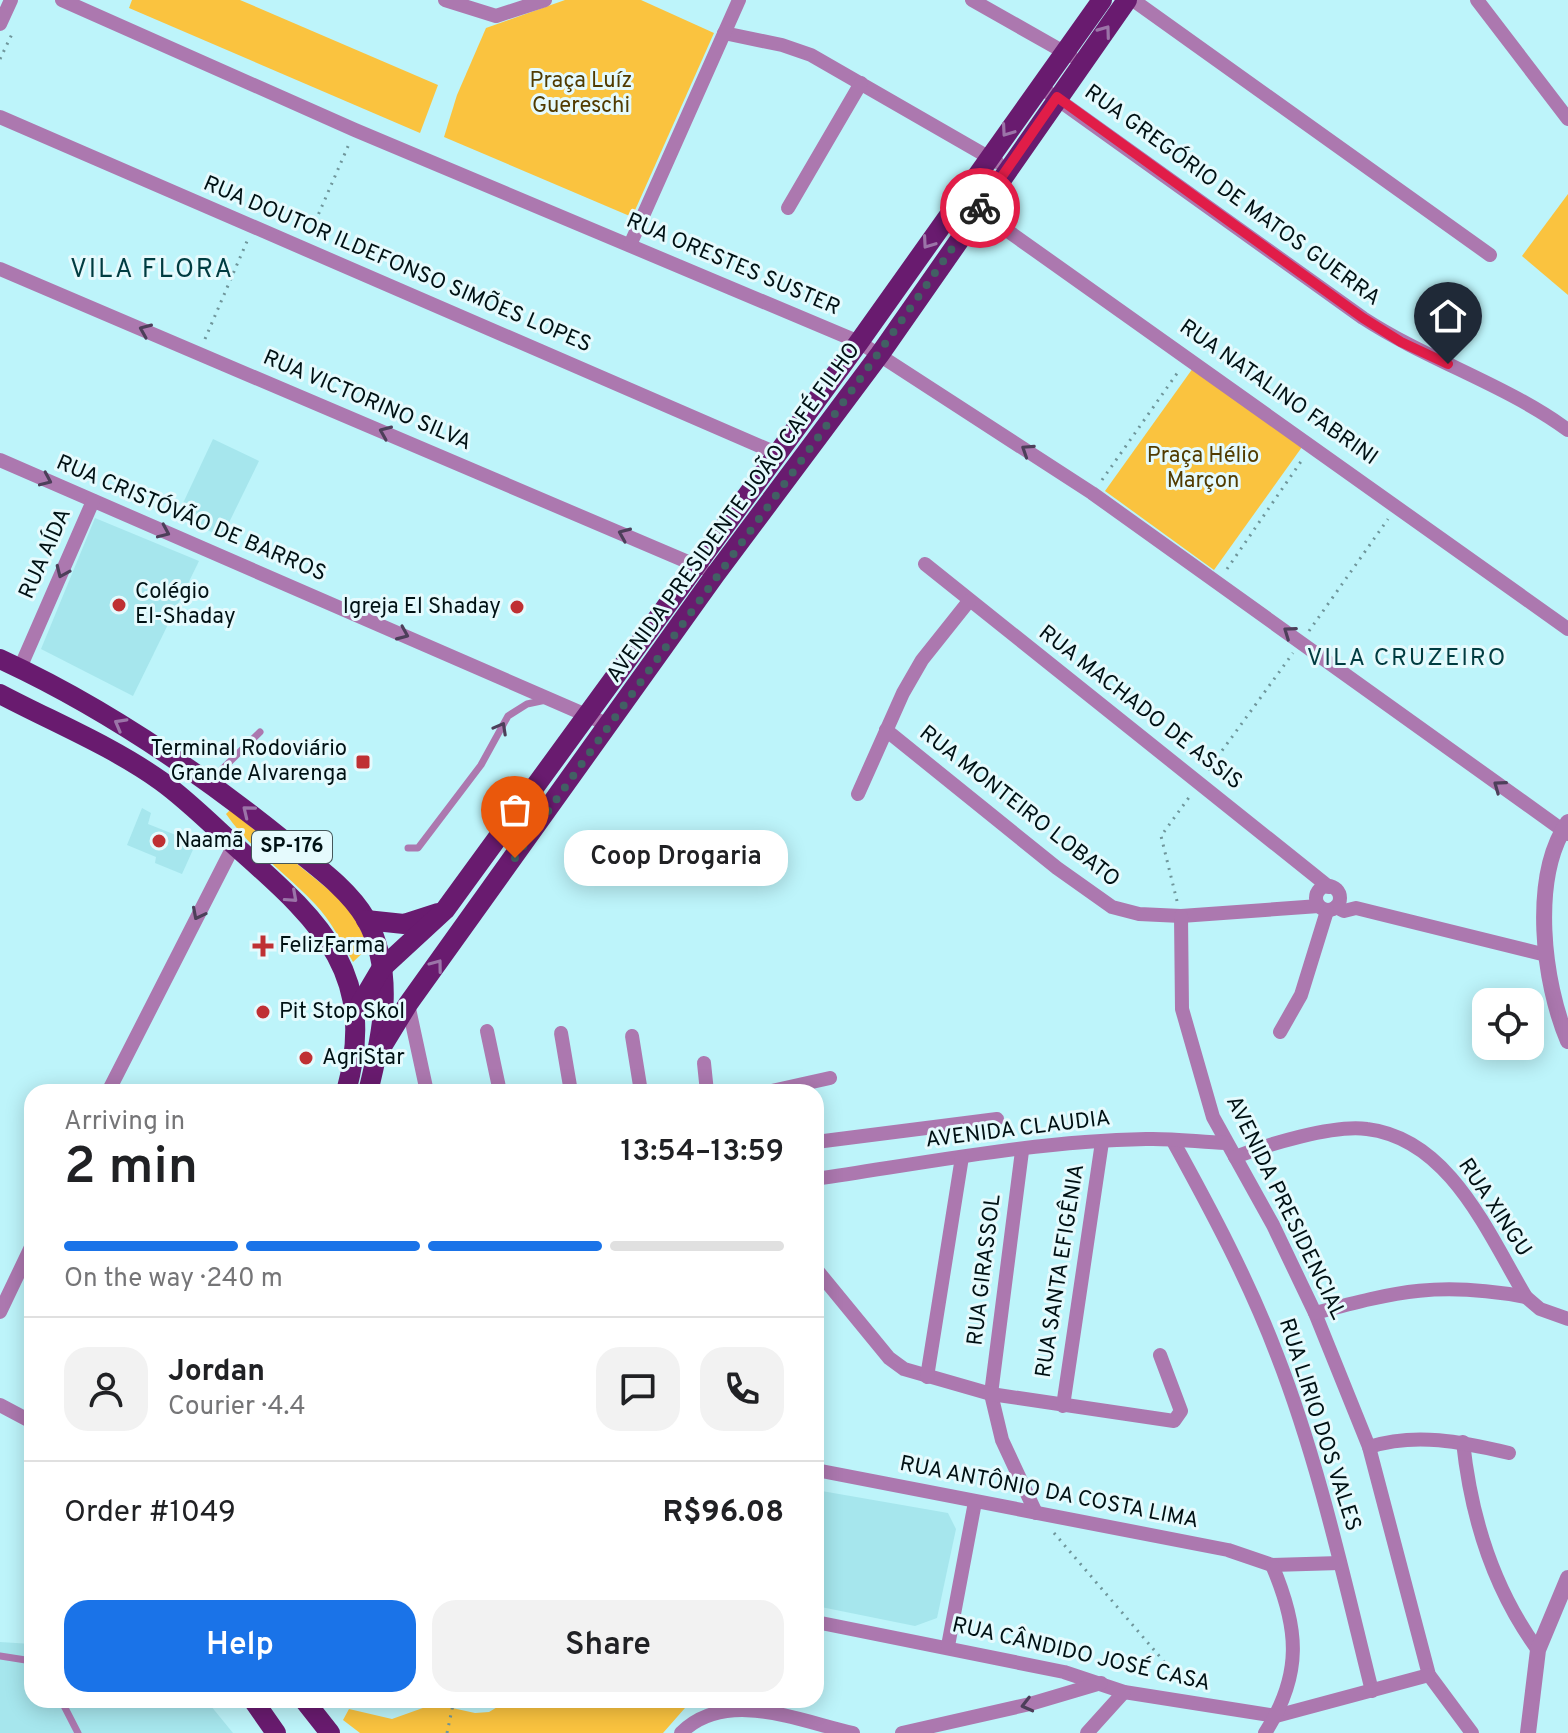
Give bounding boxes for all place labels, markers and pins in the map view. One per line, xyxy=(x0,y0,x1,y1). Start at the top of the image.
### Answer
pin xyxy=(1414,282,1482,364)
place label: Colégio El-Shaday xyxy=(135,579,236,631)
place label: Igreja El Shaday xyxy=(343,594,501,621)
marker: Colégio El-Shaday xyxy=(110,596,128,614)
marker: Igreja El Shaday xyxy=(508,598,526,616)
place label: Terminal Rodoviário Grande Alvarenga xyxy=(150,736,347,788)
marker: Terminal Rodoviário Grande Alvarenga xyxy=(354,753,372,771)
pin xyxy=(481,776,549,858)
place label: Naamã xyxy=(175,828,244,855)
callout: Coop Drogaria xyxy=(563,830,787,886)
marker: Naamã xyxy=(150,832,168,850)
place label: FelizFarma xyxy=(279,933,385,960)
marker: FelizFarma xyxy=(254,937,272,955)
place label: Pit Stop Skol xyxy=(279,999,405,1026)
marker: Pit Stop Skol xyxy=(254,1003,272,1021)
place label: AgriStar xyxy=(322,1045,405,1072)
marker: AgriStar xyxy=(297,1049,315,1067)

